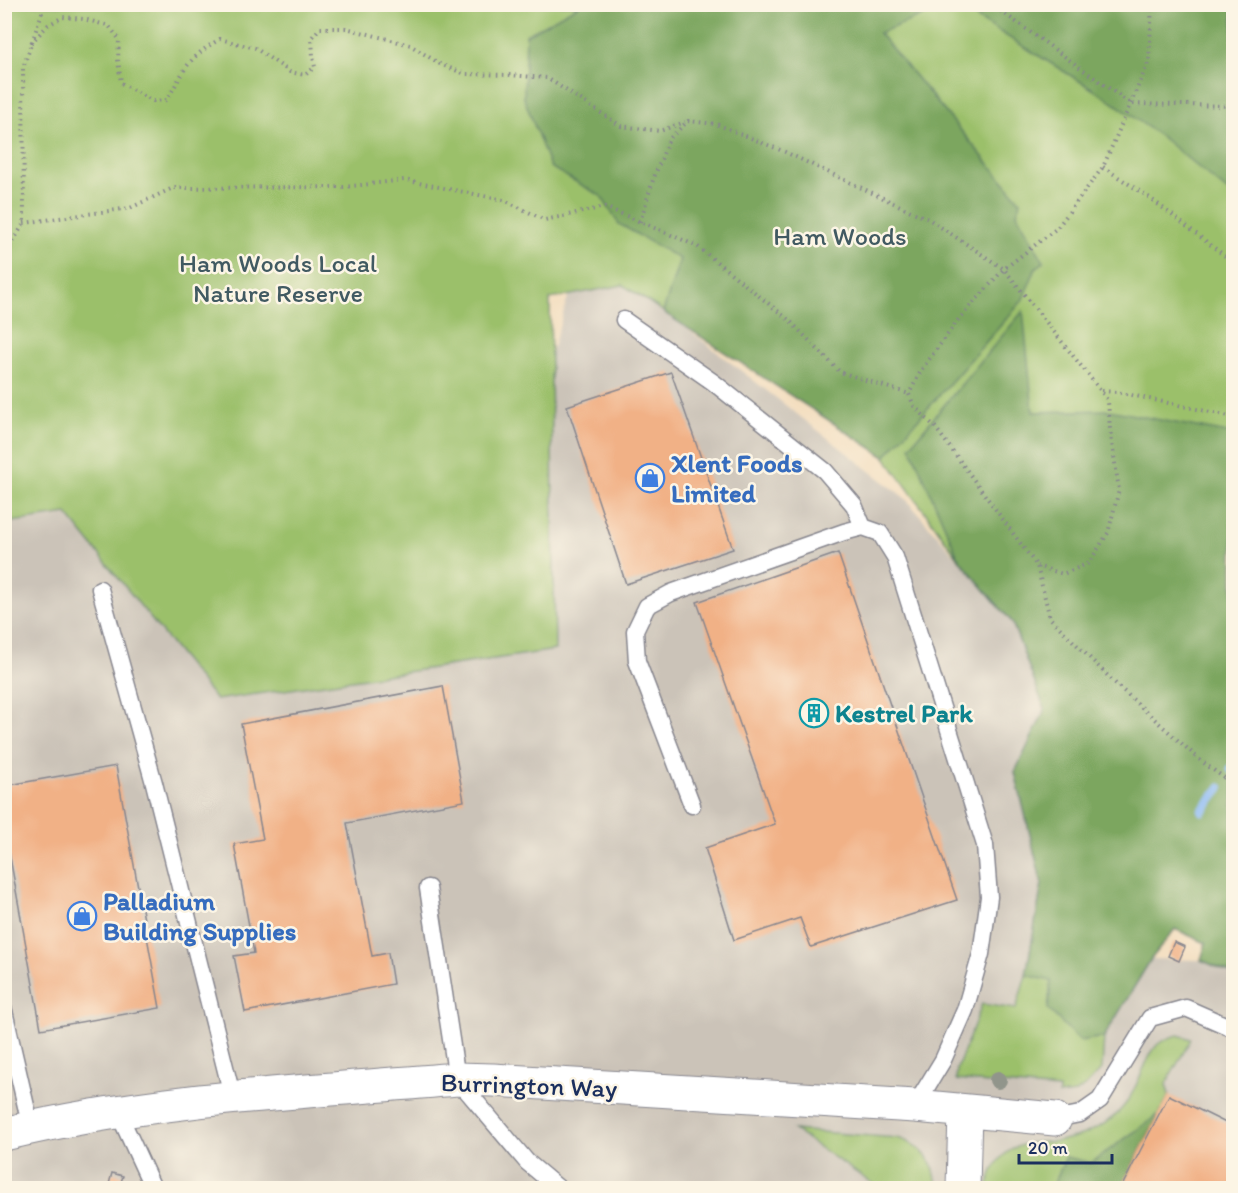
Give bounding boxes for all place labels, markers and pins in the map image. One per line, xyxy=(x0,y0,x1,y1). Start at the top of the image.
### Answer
place label: Xlent Foods Limited xyxy=(671,447,803,509)
shop icon: Xlent Foods Limited xyxy=(634,462,666,494)
building icon: Kestrel Park xyxy=(798,697,830,729)
place label: Kestrel Park xyxy=(835,697,973,729)
place label: Palladium Building Supplies xyxy=(103,885,296,947)
shop icon: Palladium Building Supplies xyxy=(66,900,98,932)

